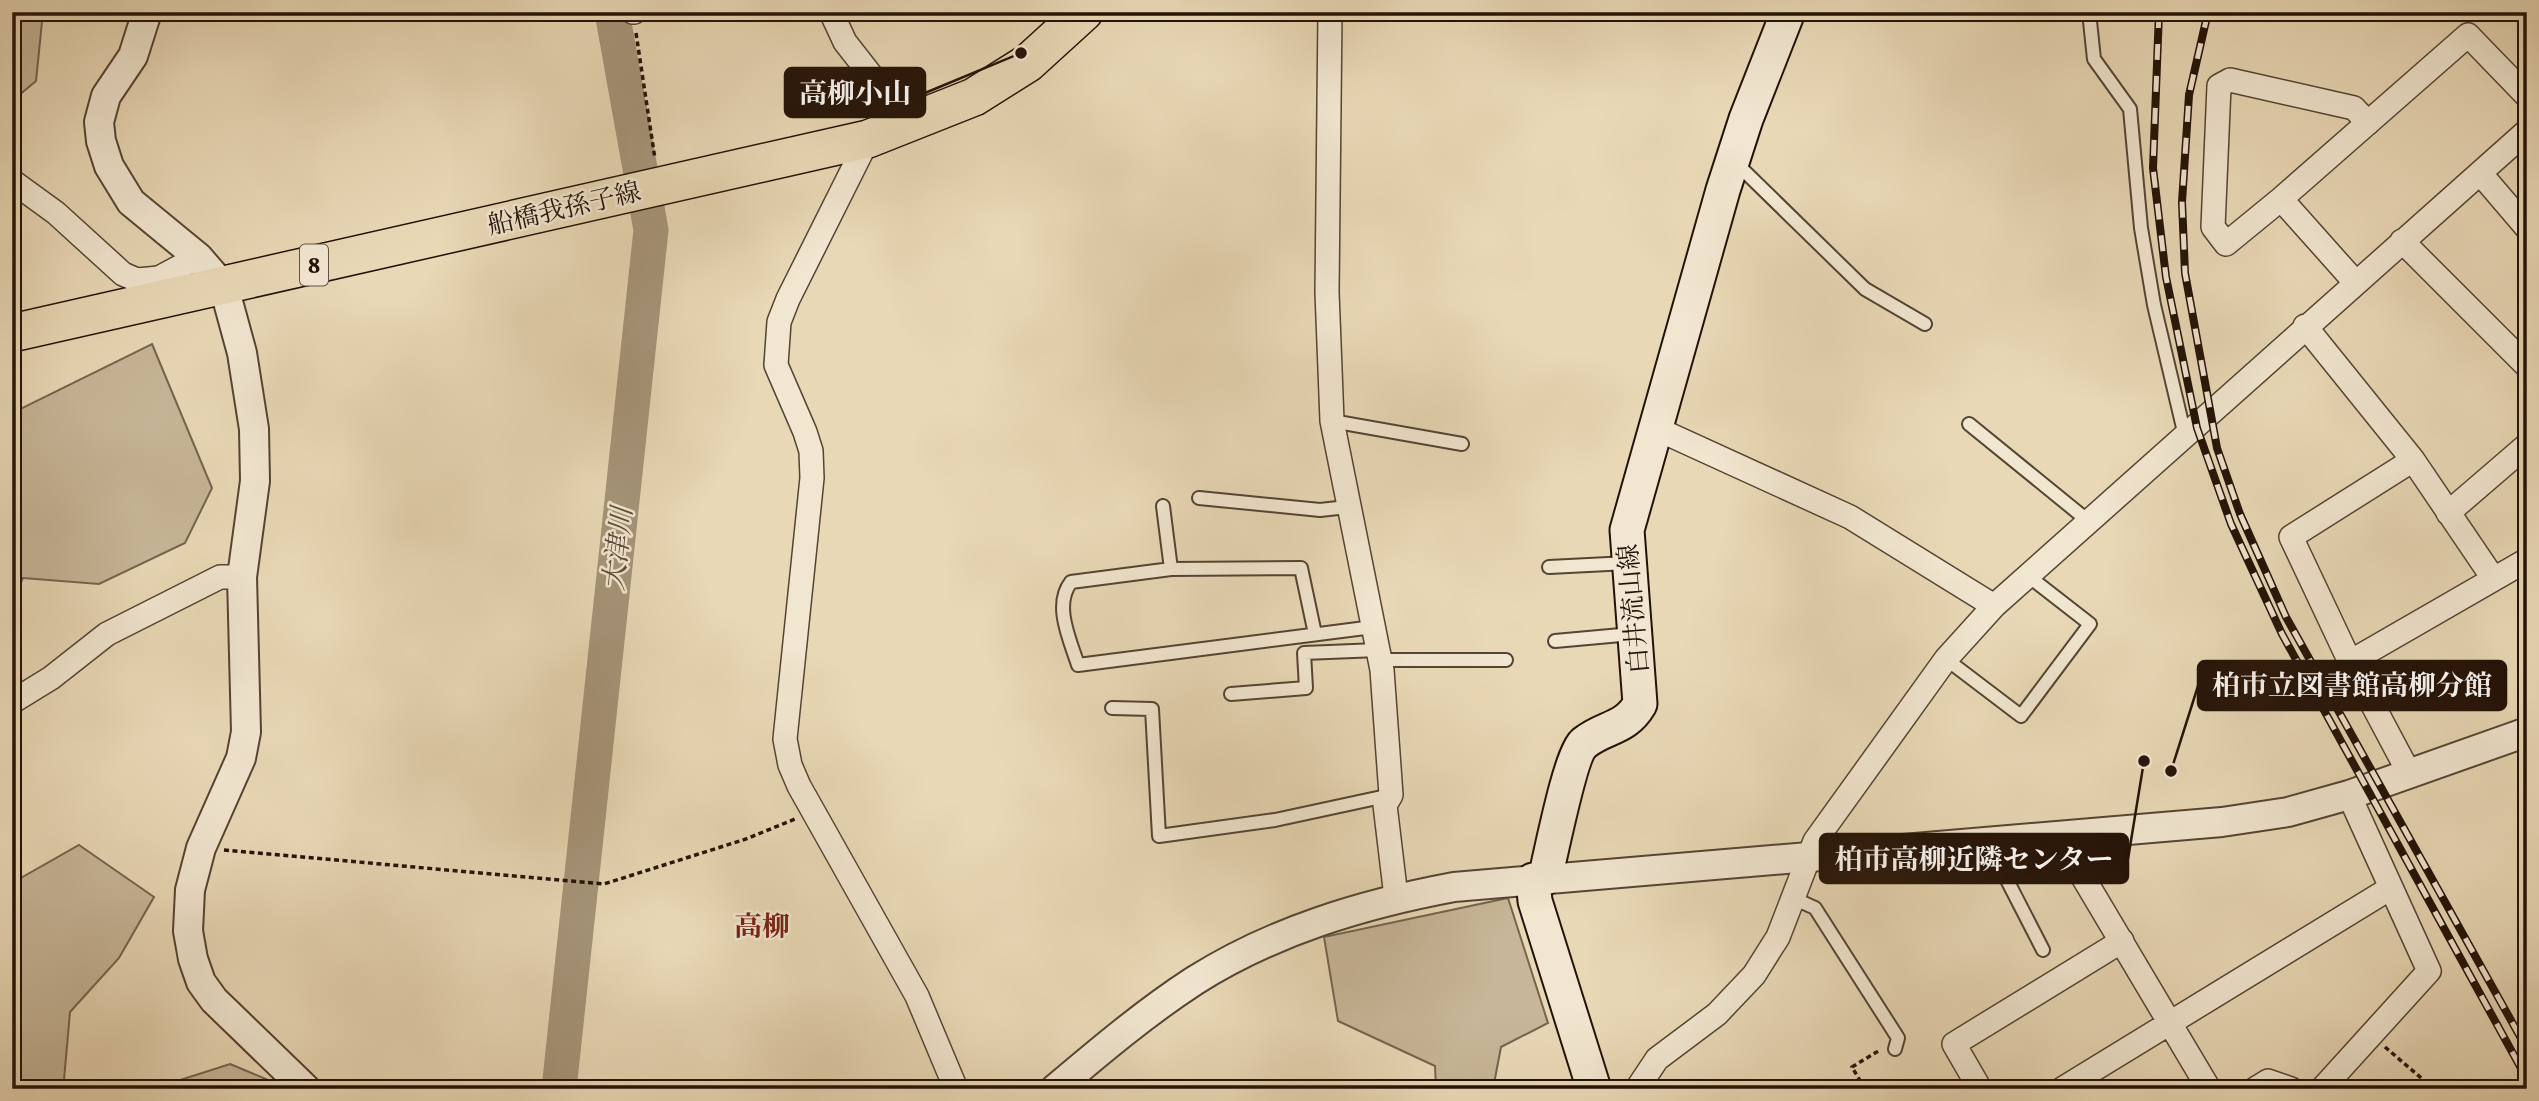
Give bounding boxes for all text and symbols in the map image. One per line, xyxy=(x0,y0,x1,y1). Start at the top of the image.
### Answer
callout: 高柳小山 xyxy=(785,68,925,117)
text: 高柳小山 xyxy=(799,76,911,115)
street label: 船橋我孫子線 xyxy=(484,175,645,245)
road number: 8 xyxy=(300,244,328,286)
water label: 大津川 xyxy=(596,502,644,593)
street label: 白井流山線 xyxy=(1611,542,1659,675)
callout: 柏市立図書館高柳分館 xyxy=(2198,661,2506,710)
text: 柏市立図書館高柳分館 xyxy=(2212,668,2492,707)
callout: 柏市高柳近隣センター xyxy=(1820,834,2128,883)
text: 柏市高柳近隣センター xyxy=(1835,842,2113,881)
district label: 高柳 xyxy=(734,909,790,948)

